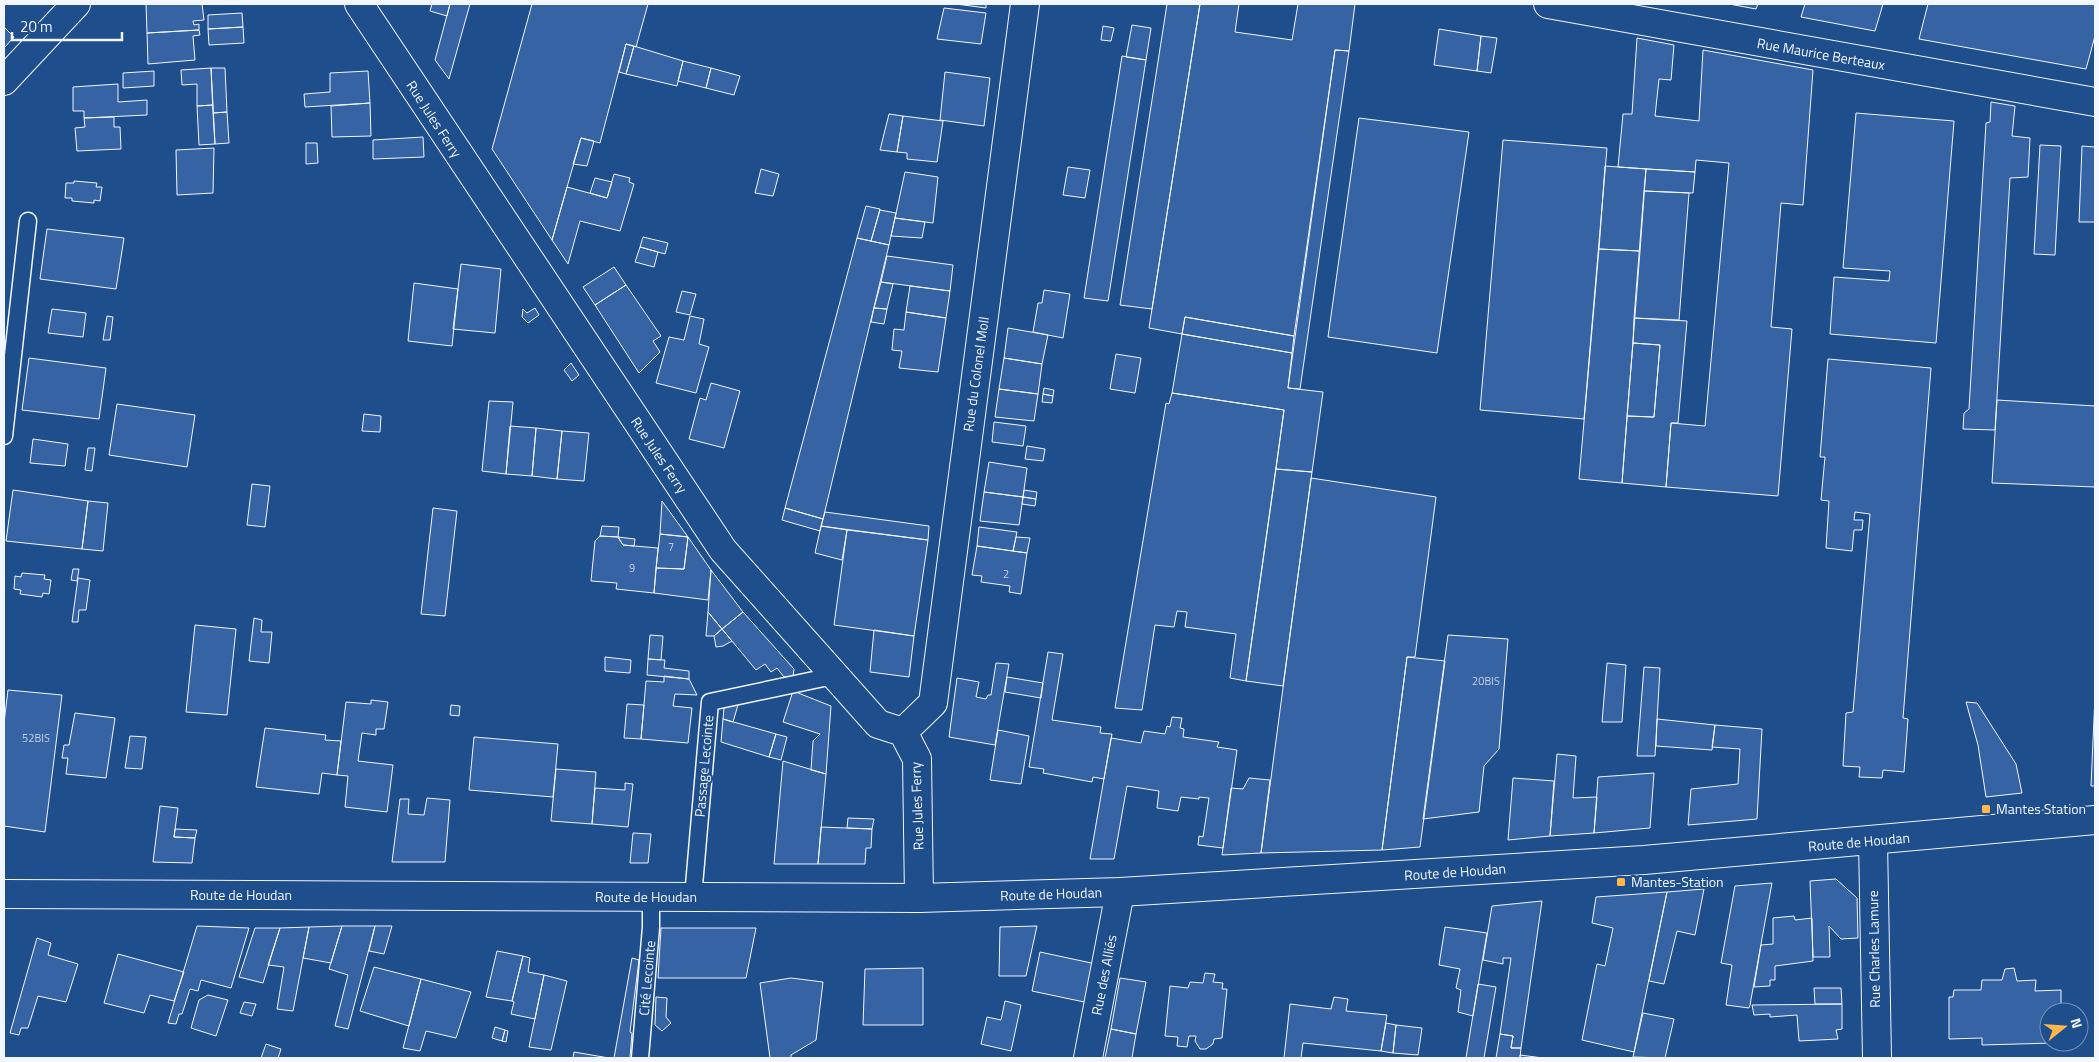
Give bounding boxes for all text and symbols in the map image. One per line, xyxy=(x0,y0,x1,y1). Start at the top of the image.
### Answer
scale bar xyxy=(12,10,122,42)
text: 20 m xyxy=(20,15,53,38)
street label: Rue Maurice Berteaux xyxy=(1755,32,1887,75)
street label: Rue Jules Ferry xyxy=(402,76,467,162)
street label: Rue du Colonel Moll xyxy=(957,315,994,433)
street label: Rue Jules Ferry xyxy=(626,412,693,497)
house number: 7 xyxy=(668,539,674,555)
house number: 9 xyxy=(629,560,635,576)
house number: 2 xyxy=(1003,566,1009,582)
house number: 20BIS xyxy=(1472,673,1500,689)
street label: Passage Lecointe xyxy=(689,714,718,818)
house number: 52BIS xyxy=(22,730,50,746)
street label: Rue Jules Ferry xyxy=(904,761,929,850)
place label: Mantes Station xyxy=(1996,798,2086,819)
marker: Mantes Station xyxy=(1980,803,1992,815)
street label: Route de Houdan xyxy=(1807,827,1911,856)
street label: Route de Houdan xyxy=(1403,857,1507,886)
place label: Mantes-Station xyxy=(1631,871,1724,892)
marker: Mantes-Station xyxy=(1615,876,1627,888)
street label: Route de Houdan xyxy=(1000,881,1102,906)
street label: Route de Houdan xyxy=(190,884,292,905)
street label: Route de Houdan xyxy=(595,886,697,907)
street label: Rue Charles Lamure xyxy=(1862,890,1885,1008)
street label: Rue des Alliés xyxy=(1085,933,1122,1017)
street label: Cité Lecointe xyxy=(633,939,660,1016)
north arrow xyxy=(2039,1002,2089,1052)
text: N xyxy=(2065,1015,2088,1031)

